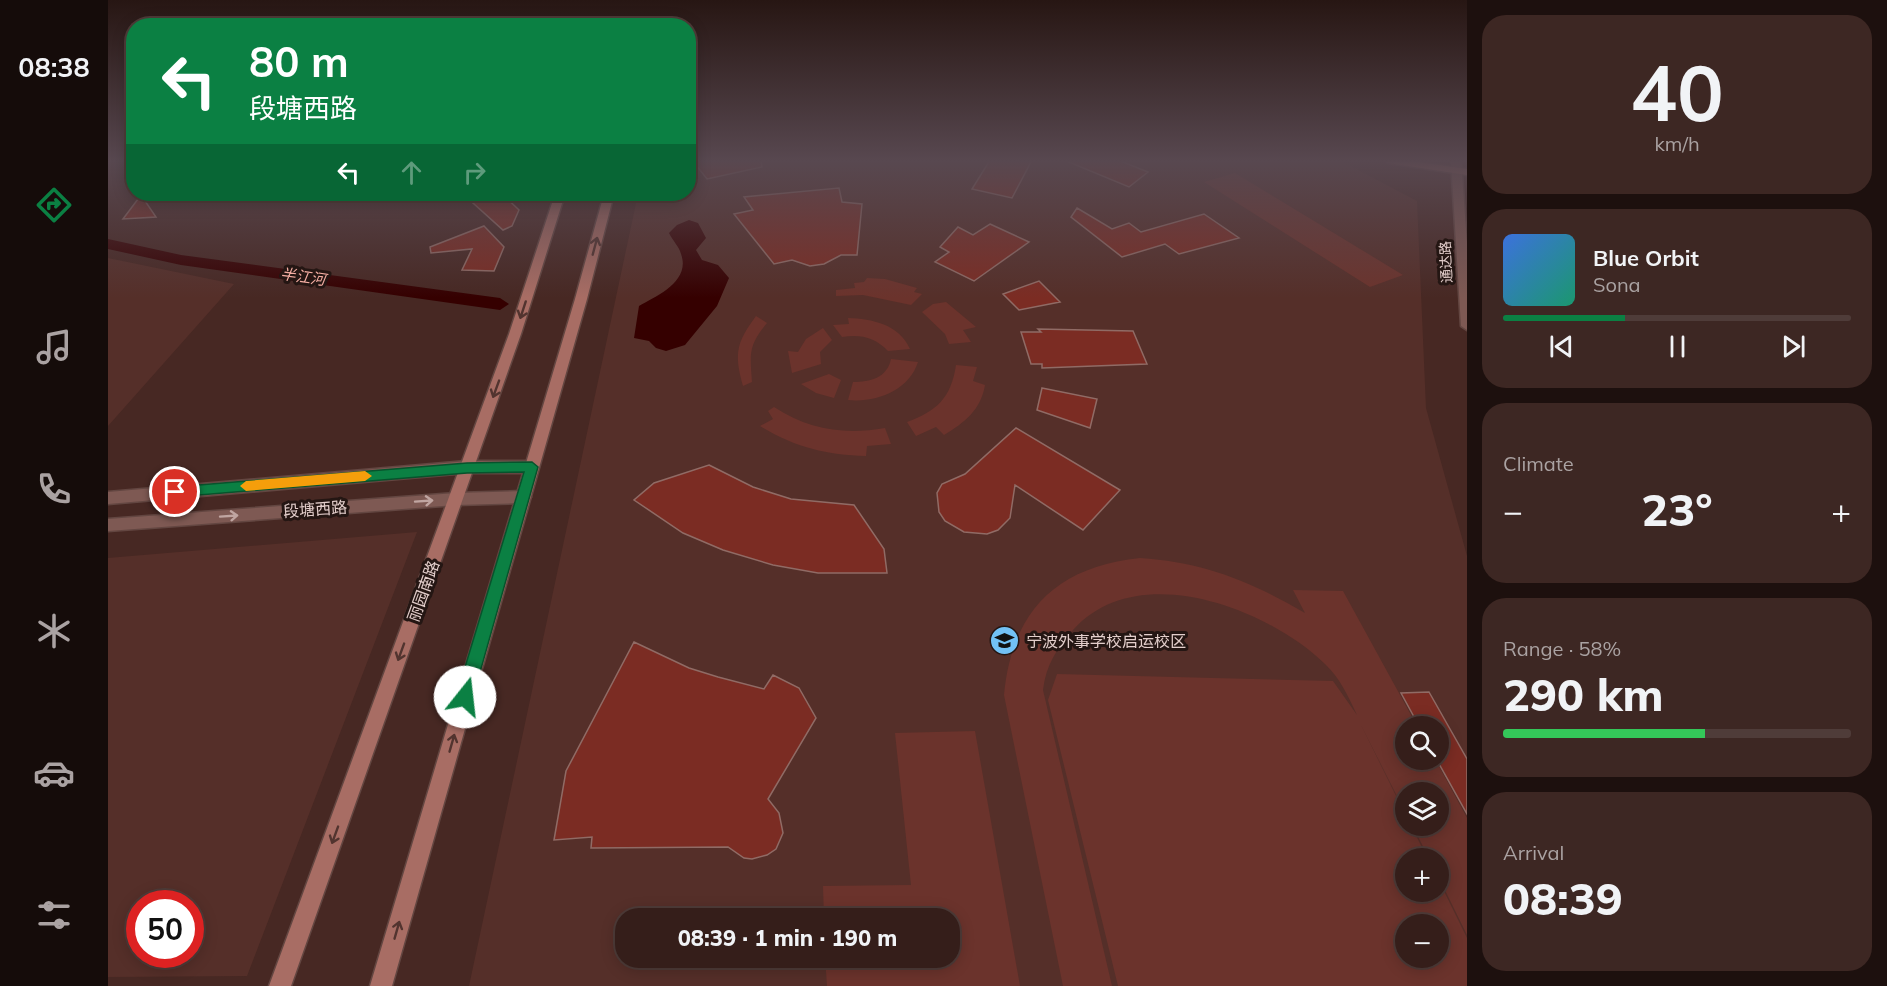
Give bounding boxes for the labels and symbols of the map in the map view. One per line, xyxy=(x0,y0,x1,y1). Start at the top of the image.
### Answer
one-way arrow xyxy=(590,237,602,256)
street label: 通达路 xyxy=(1436,241,1456,283)
water label: 半江河 xyxy=(279,264,330,289)
one-way arrow xyxy=(517,300,528,319)
one-way arrow xyxy=(489,380,500,398)
pin xyxy=(149,466,200,517)
one-way arrow xyxy=(413,496,433,507)
street label: 段塘西路 xyxy=(282,497,348,521)
one-way arrow xyxy=(219,510,239,521)
street label: 丽园南路 xyxy=(403,558,443,624)
school or university icon: 宁波外事学校启运校区 xyxy=(989,625,1021,657)
place label: 宁波外事学校启运校区 xyxy=(1026,631,1186,651)
one-way arrow xyxy=(394,642,405,661)
position arrow xyxy=(433,665,497,729)
one-way arrow xyxy=(446,734,458,753)
one-way arrow xyxy=(328,825,339,844)
speed limit sign: 50 xyxy=(126,890,204,968)
one-way arrow xyxy=(392,921,403,940)

